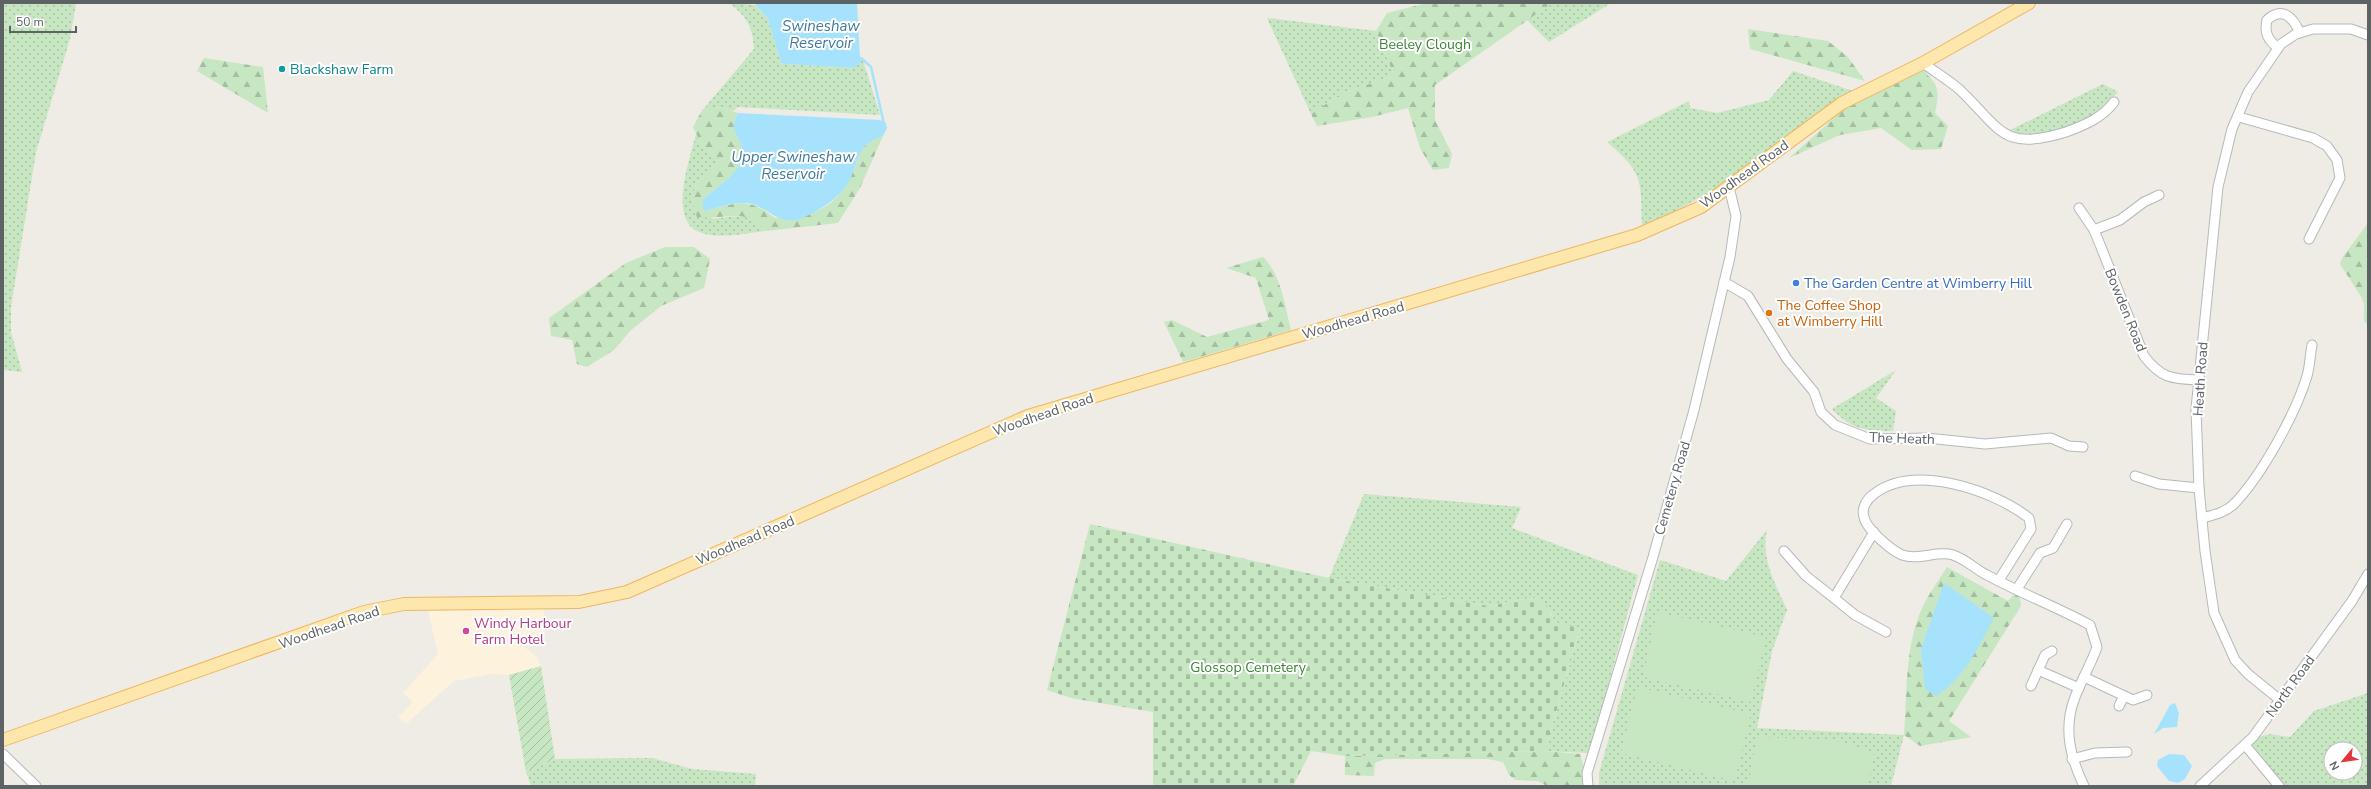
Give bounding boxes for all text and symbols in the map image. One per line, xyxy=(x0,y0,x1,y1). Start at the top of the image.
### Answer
scale bar xyxy=(10,8,76,34)
text: 50 m xyxy=(16,14,44,30)
water label: Swineshaw Reservoir xyxy=(782,16,860,53)
park label: Beeley Clough xyxy=(1379,35,1471,54)
place label: Blackshaw Farm xyxy=(290,60,394,79)
marker: Blackshaw Farm xyxy=(277,64,287,74)
street label: Woodhead Road xyxy=(1696,136,1793,213)
water label: Upper Swineshaw Reservoir xyxy=(731,147,855,184)
street label: Bowden Road xyxy=(2100,266,2151,355)
place label: The Garden Centre at Wimberry Hill xyxy=(1804,274,2033,293)
marker: The Garden Centre at Wimberry Hill xyxy=(1791,278,1801,288)
place label: The Coffee Shop at Wimberry Hill xyxy=(1777,296,1883,331)
street label: Woodhead Road xyxy=(1300,297,1406,344)
marker: The Coffee Shop at Wimberry Hill xyxy=(1764,308,1774,318)
street label: Heath Road xyxy=(2188,341,2213,417)
street label: Woodhead Road xyxy=(990,388,1096,441)
street label: The Heath xyxy=(1869,428,1935,449)
street label: Cemetery Road xyxy=(1650,439,1695,537)
street label: Woodhead Road xyxy=(693,511,797,570)
street label: Woodhead Road xyxy=(276,601,382,654)
place label: Windy Harbour Farm Hotel xyxy=(474,614,571,649)
marker: Windy Harbour Farm Hotel xyxy=(461,626,471,636)
street label: North Road xyxy=(2261,651,2319,721)
park label: Glossop Cemetery xyxy=(1190,658,1307,677)
north arrow xyxy=(2323,741,2363,781)
text: N xyxy=(2326,758,2343,773)

